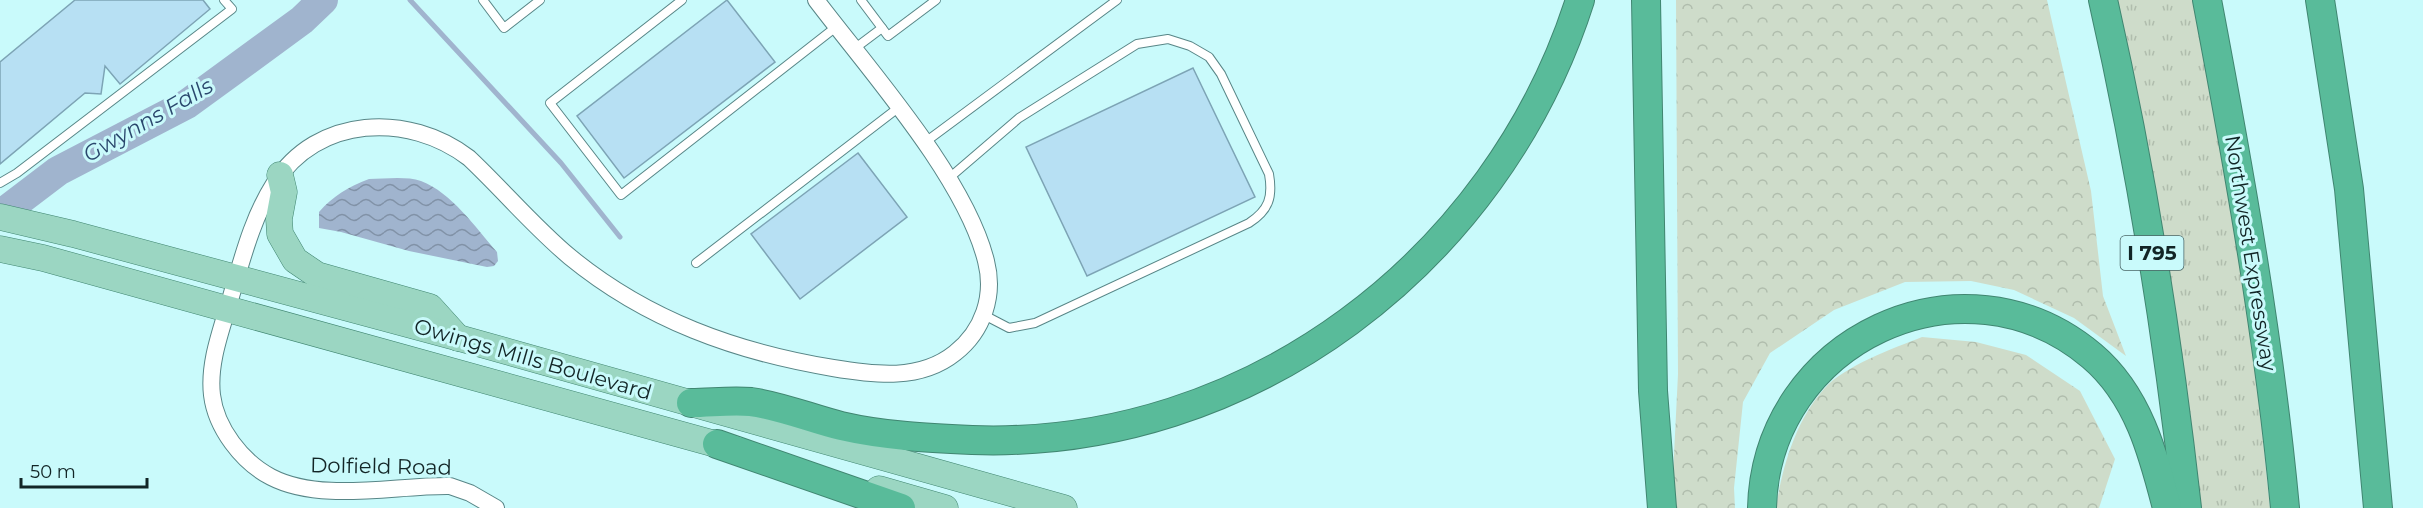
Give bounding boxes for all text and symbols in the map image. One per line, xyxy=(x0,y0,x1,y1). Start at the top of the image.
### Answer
water label: Gwynns Falls xyxy=(78,72,218,168)
street label: Northwest Expressway xyxy=(2220,133,2282,373)
road number: I 795 xyxy=(2120,236,2184,270)
street label: Owings Mills Boulevard xyxy=(411,313,655,405)
scale bar xyxy=(21,451,147,489)
street label: Dolfield Road xyxy=(310,452,452,480)
text: 50 m xyxy=(30,461,76,483)

